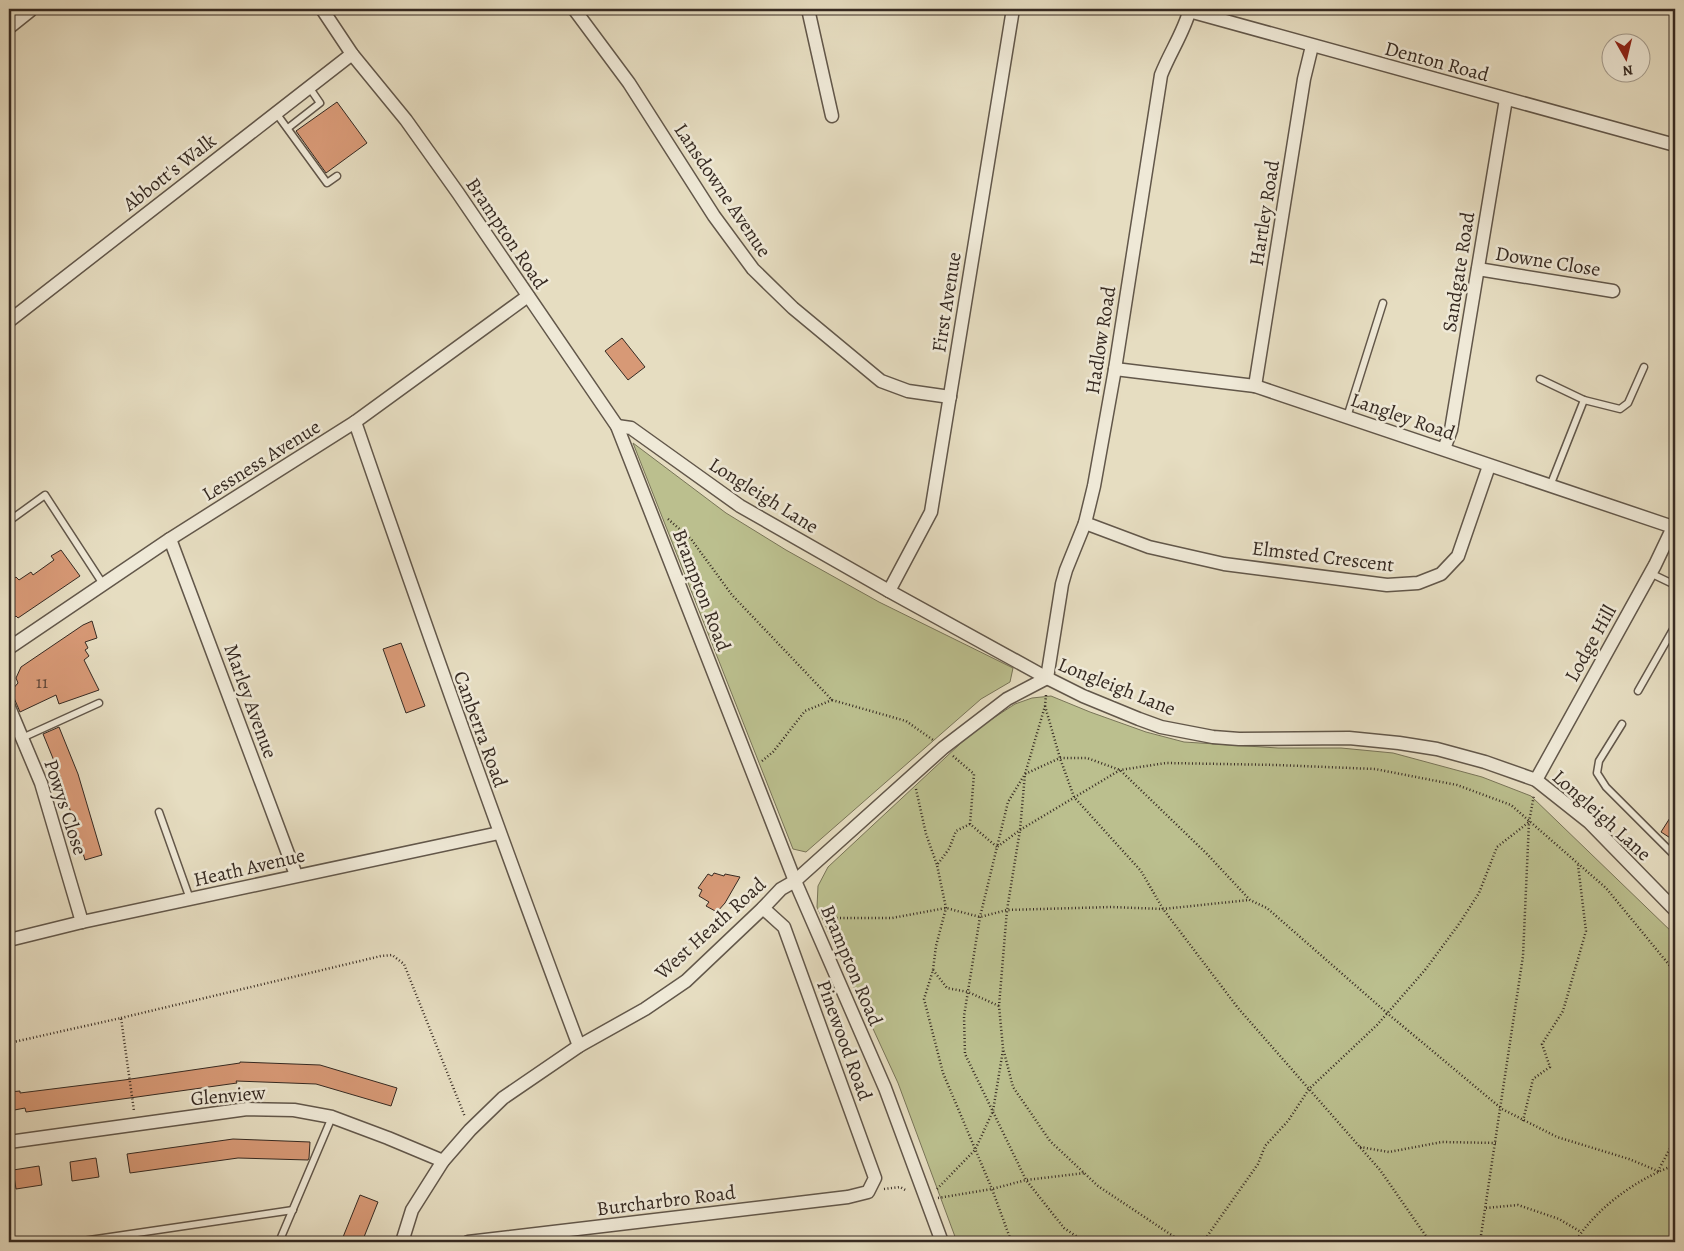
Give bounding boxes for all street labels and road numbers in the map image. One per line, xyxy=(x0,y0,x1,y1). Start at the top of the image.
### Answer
street label: Denton Road xyxy=(1382,35,1492,88)
street label: Lansdowne Avenue xyxy=(668,118,778,263)
street label: Abbott's Walk xyxy=(116,127,222,218)
street label: Hartley Road xyxy=(1243,158,1286,268)
street label: Brampton Road xyxy=(459,172,554,294)
street label: Sandgate Road xyxy=(1436,210,1481,334)
street label: Downe Close xyxy=(1493,240,1602,283)
street label: First Avenue xyxy=(925,250,968,354)
street label: Hadlow Road xyxy=(1079,284,1122,396)
street label: Langley Road xyxy=(1347,386,1459,447)
street label: Lessness Avenue xyxy=(197,413,326,508)
street label: Longleigh Lane xyxy=(704,451,824,540)
street label: Brampton Road xyxy=(666,525,737,655)
street label: Elmsted Crescent xyxy=(1250,534,1396,579)
street label: Lodge Hill xyxy=(1558,600,1623,687)
street label: Marley Avenue xyxy=(217,640,284,762)
street label: Longleigh Lane xyxy=(1054,651,1180,722)
street label: Canberra Road xyxy=(447,667,514,791)
street label: Powys Close xyxy=(37,756,94,859)
street label: Longleigh Lane xyxy=(1546,764,1657,867)
street label: Heath Avenue xyxy=(191,842,308,893)
street label: West Heath Road xyxy=(648,871,772,986)
street label: Brampton Road xyxy=(814,901,889,1030)
street label: Pinewood Road xyxy=(810,976,879,1104)
street label: Glenview xyxy=(189,1079,268,1112)
street label: Burcharbro Road xyxy=(595,1179,737,1222)

